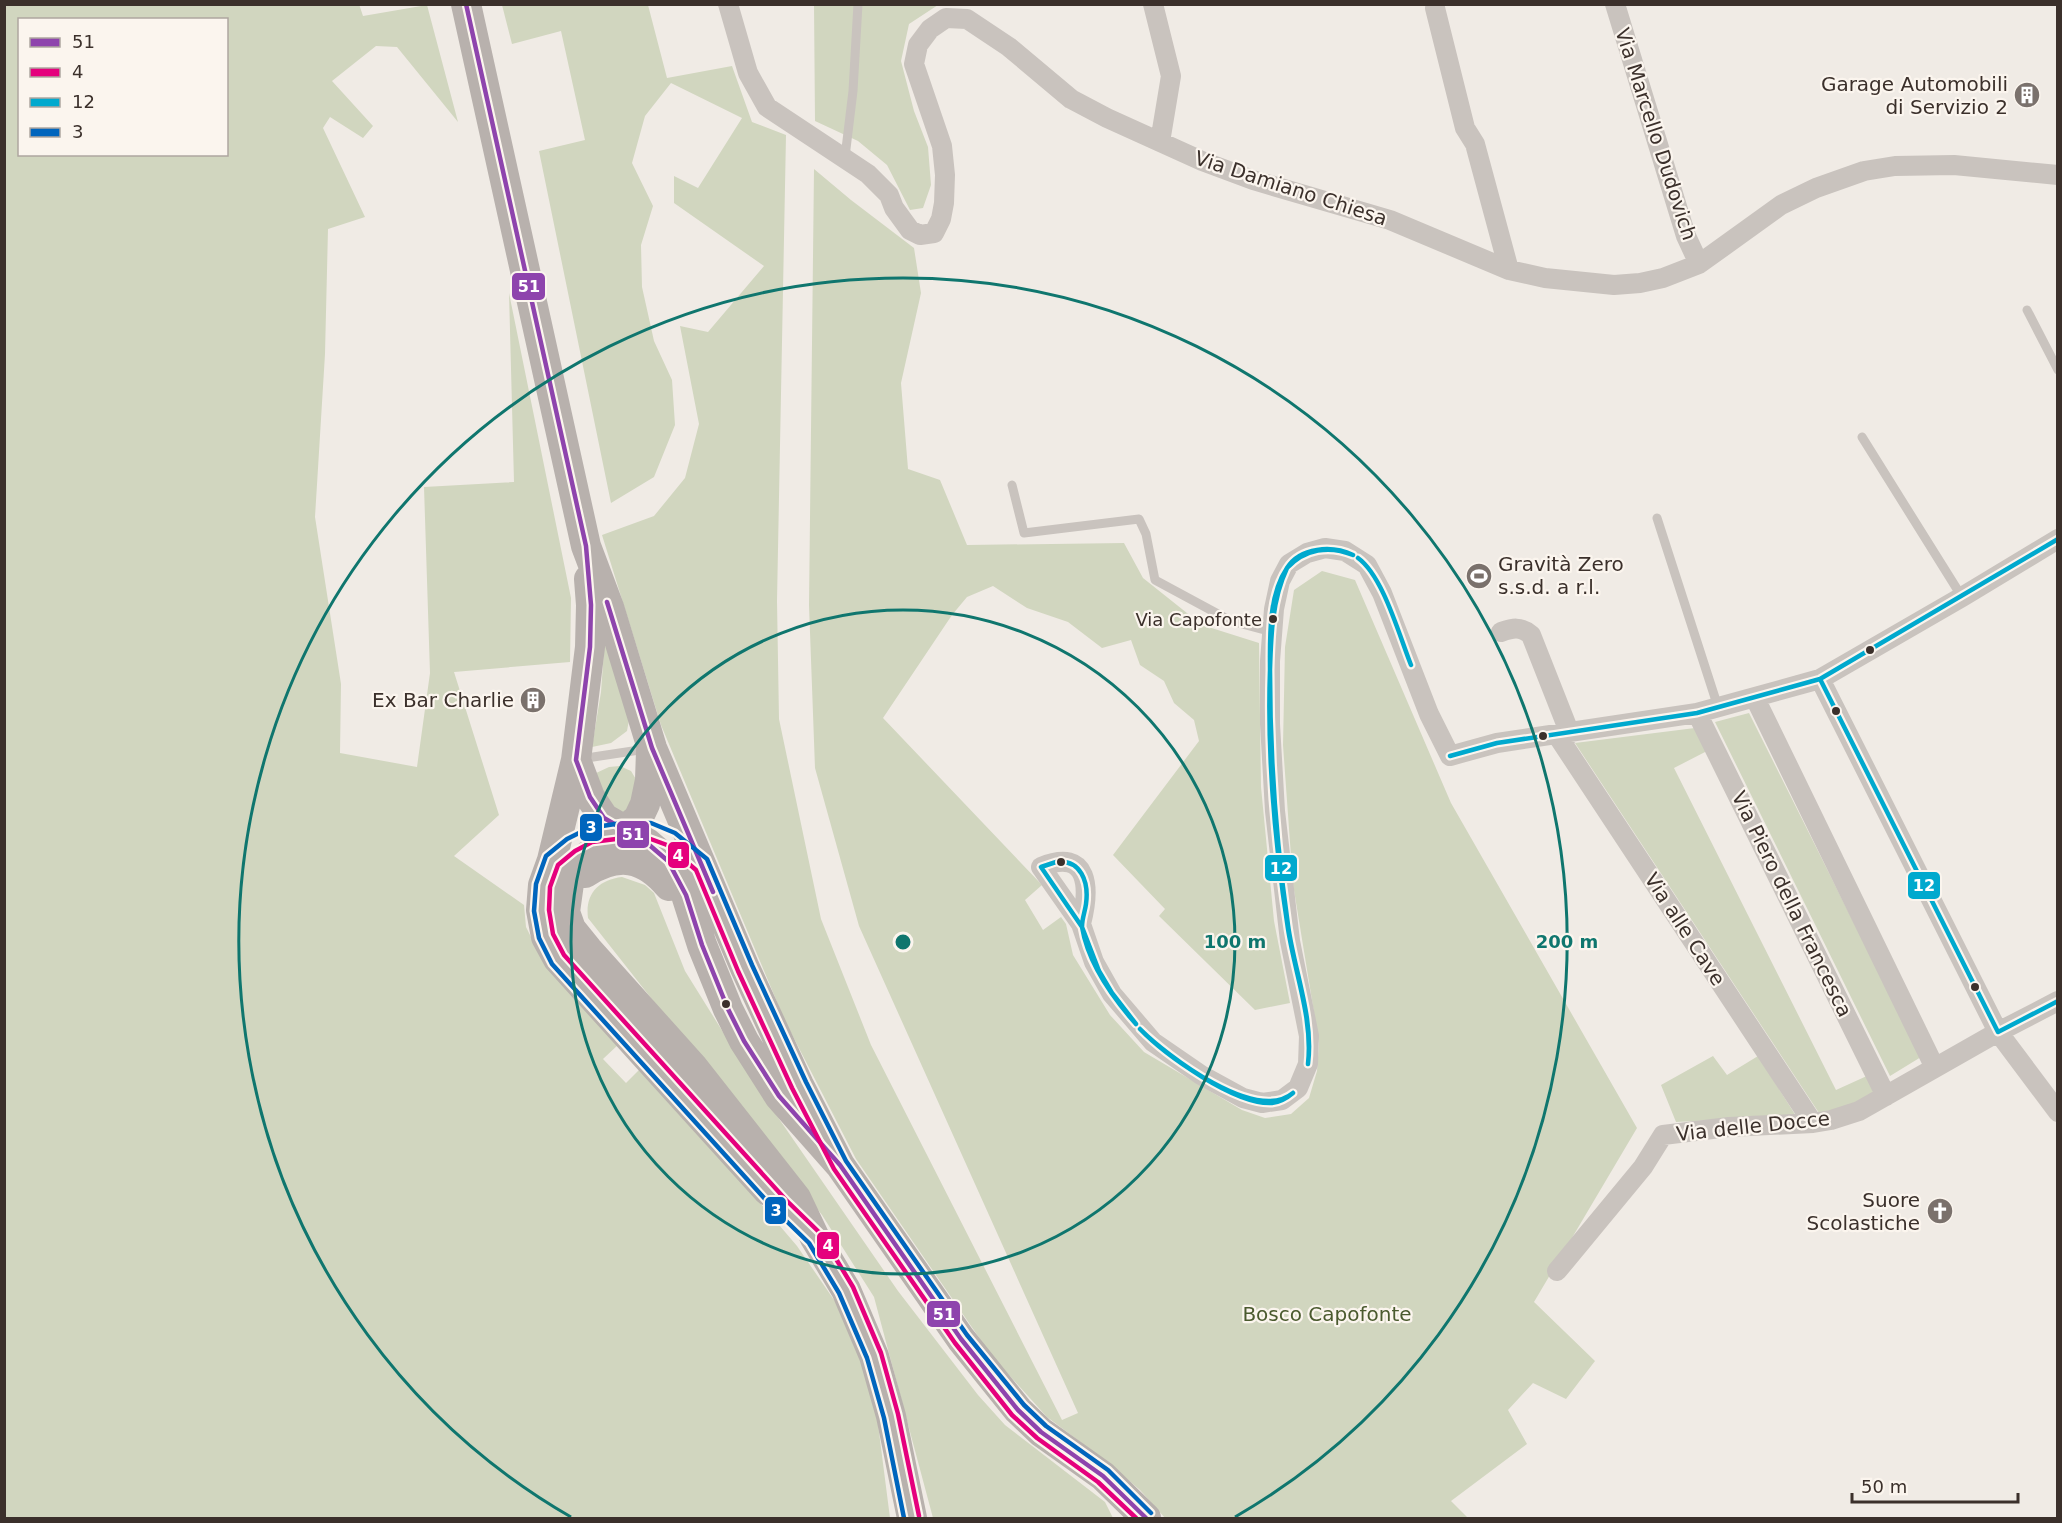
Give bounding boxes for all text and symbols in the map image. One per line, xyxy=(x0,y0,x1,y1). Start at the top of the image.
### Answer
legend xyxy=(18,18,228,156)
street label: Via Marcello Dudovich xyxy=(1610,25,1702,243)
text: 51 xyxy=(72,31,95,52)
text: 4 xyxy=(72,61,83,82)
place label: Garage Automobili di Servizio 2 xyxy=(1821,72,2008,119)
building icon: Garage Automobili di Servizio 2 xyxy=(2012,80,2042,110)
text: 12 xyxy=(72,91,95,112)
text: 3 xyxy=(72,121,83,142)
street label: Via Damiano Chiesa xyxy=(1192,146,1390,230)
line badge: 51 xyxy=(511,272,546,301)
text: 51 xyxy=(518,277,540,296)
place label: Gravità Zero s.s.d. a r.l. xyxy=(1498,552,1624,599)
sports icon: Gravità Zero s.s.d. a r.l. xyxy=(1464,561,1494,591)
place label: Via Capofonte xyxy=(1135,609,1262,630)
marker: Via Capofonte xyxy=(1267,613,1279,625)
unlabelled marker xyxy=(1864,644,1876,656)
building icon: Ex Bar Charlie xyxy=(518,685,548,715)
place label: Ex Bar Charlie xyxy=(372,688,514,712)
unlabelled marker xyxy=(1830,705,1842,717)
unlabelled marker xyxy=(1537,730,1549,742)
street label: Via Piero della Francesca xyxy=(1727,787,1857,1021)
line badge: 3 xyxy=(579,813,603,842)
text: 3 xyxy=(585,818,597,837)
line badge: 51 xyxy=(616,820,650,849)
text: 51 xyxy=(622,825,644,844)
line badge: 4 xyxy=(667,841,690,869)
text: 4 xyxy=(672,846,684,865)
line badge: 12 xyxy=(1264,854,1298,882)
unlabelled marker xyxy=(1055,856,1067,868)
text: 12 xyxy=(1270,859,1292,878)
street label: Via alle Cave xyxy=(1640,868,1730,990)
line badge: 12 xyxy=(1907,871,1941,900)
text: 12 xyxy=(1913,876,1935,895)
text: 100 m xyxy=(1204,931,1266,952)
text: 200 m xyxy=(1536,931,1598,952)
centre of rings xyxy=(893,932,913,952)
unlabelled marker xyxy=(1969,981,1981,993)
unlabelled marker xyxy=(720,998,732,1010)
street label: Via delle Docce xyxy=(1675,1106,1831,1146)
place label: Suore Scolastiche xyxy=(1806,1188,1920,1235)
line badge: 3 xyxy=(764,1196,787,1225)
church icon: Suore Scolastiche xyxy=(1925,1196,1955,1226)
text: 3 xyxy=(770,1201,782,1220)
line badge: 4 xyxy=(816,1231,840,1260)
text: 4 xyxy=(822,1236,834,1255)
line badge: 51 xyxy=(926,1300,961,1328)
park label: Bosco Capofonte xyxy=(1242,1302,1412,1326)
text: 51 xyxy=(933,1305,955,1324)
scale bar xyxy=(1852,1466,2018,1504)
text: 50 m xyxy=(1861,1476,1907,1497)

